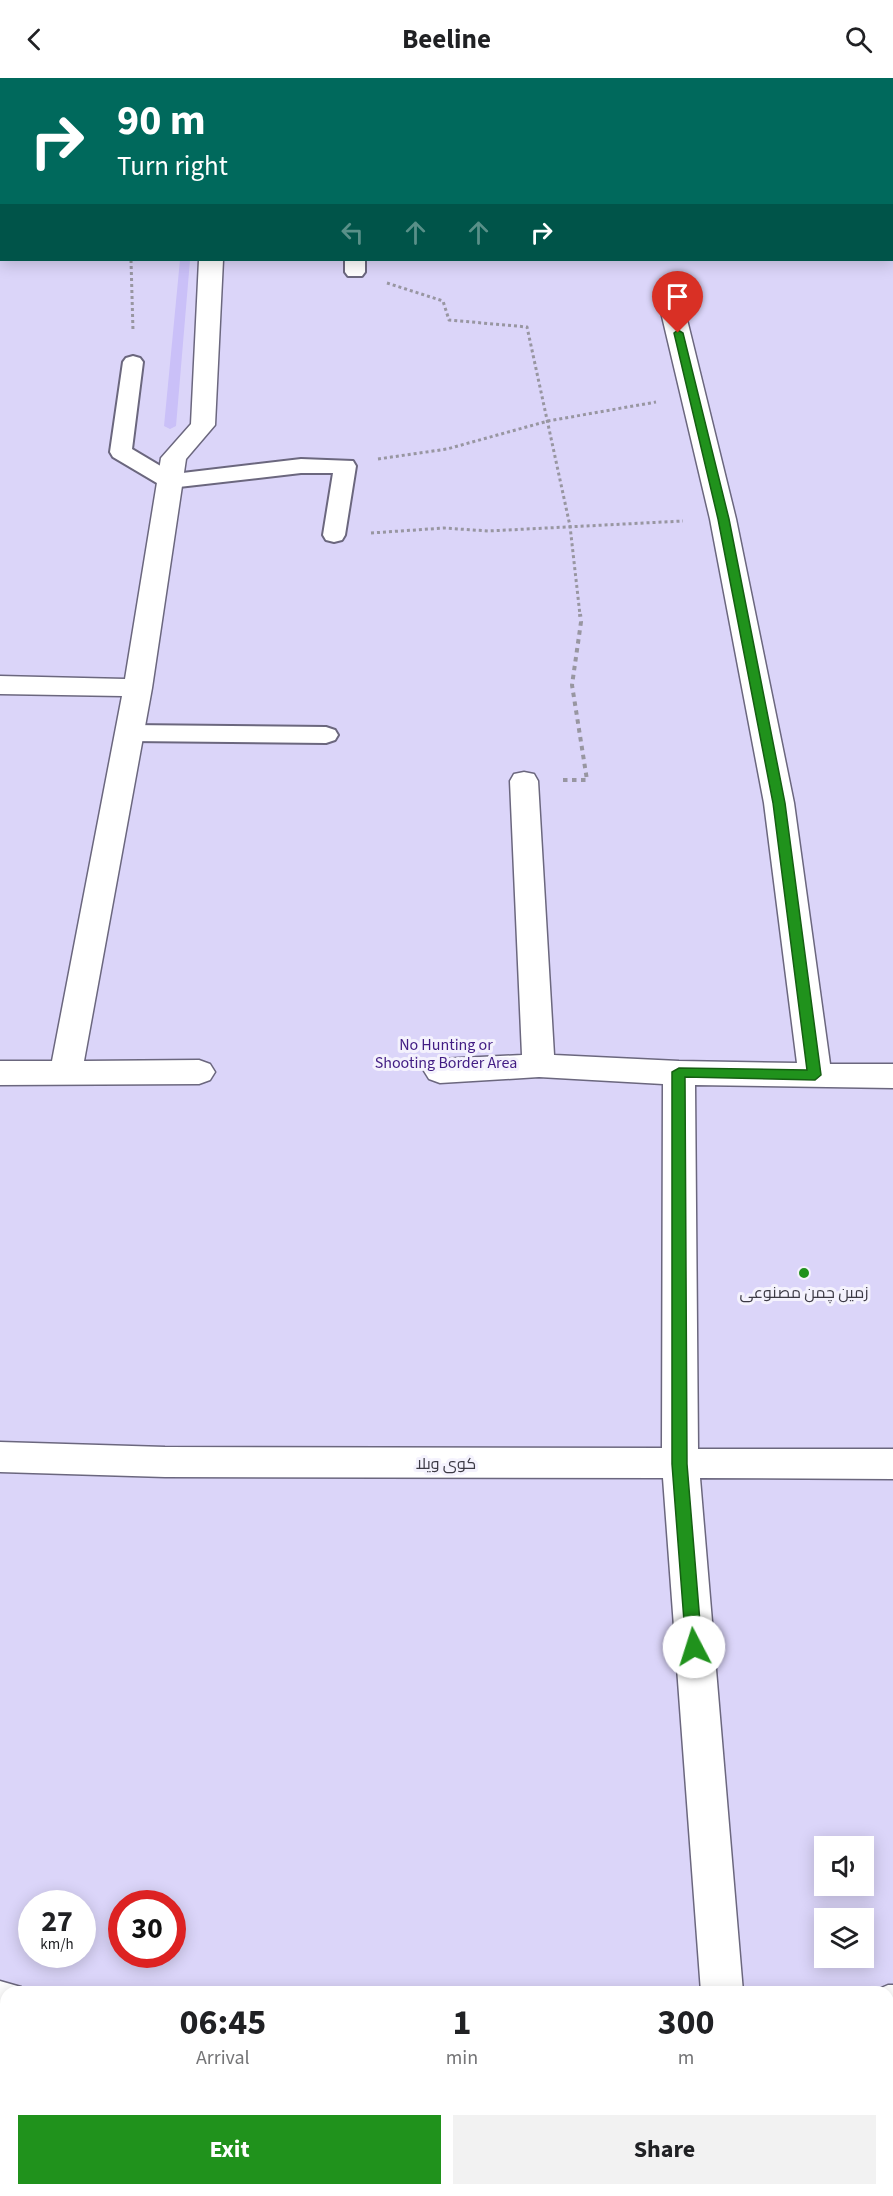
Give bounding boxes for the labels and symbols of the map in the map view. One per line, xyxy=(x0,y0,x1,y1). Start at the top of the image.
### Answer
pin xyxy=(652,271,703,333)
park label: No Hunting or Shooting Border Area xyxy=(375,1034,517,1074)
marker: زمین چمن مصنوعی xyxy=(797,1266,811,1280)
place label: زمین چمن مصنوعی xyxy=(739,1282,869,1304)
street label: کوی ویلا xyxy=(416,1453,476,1475)
position arrow xyxy=(662,1615,726,1679)
speed limit sign: 30 xyxy=(108,1890,186,1968)

